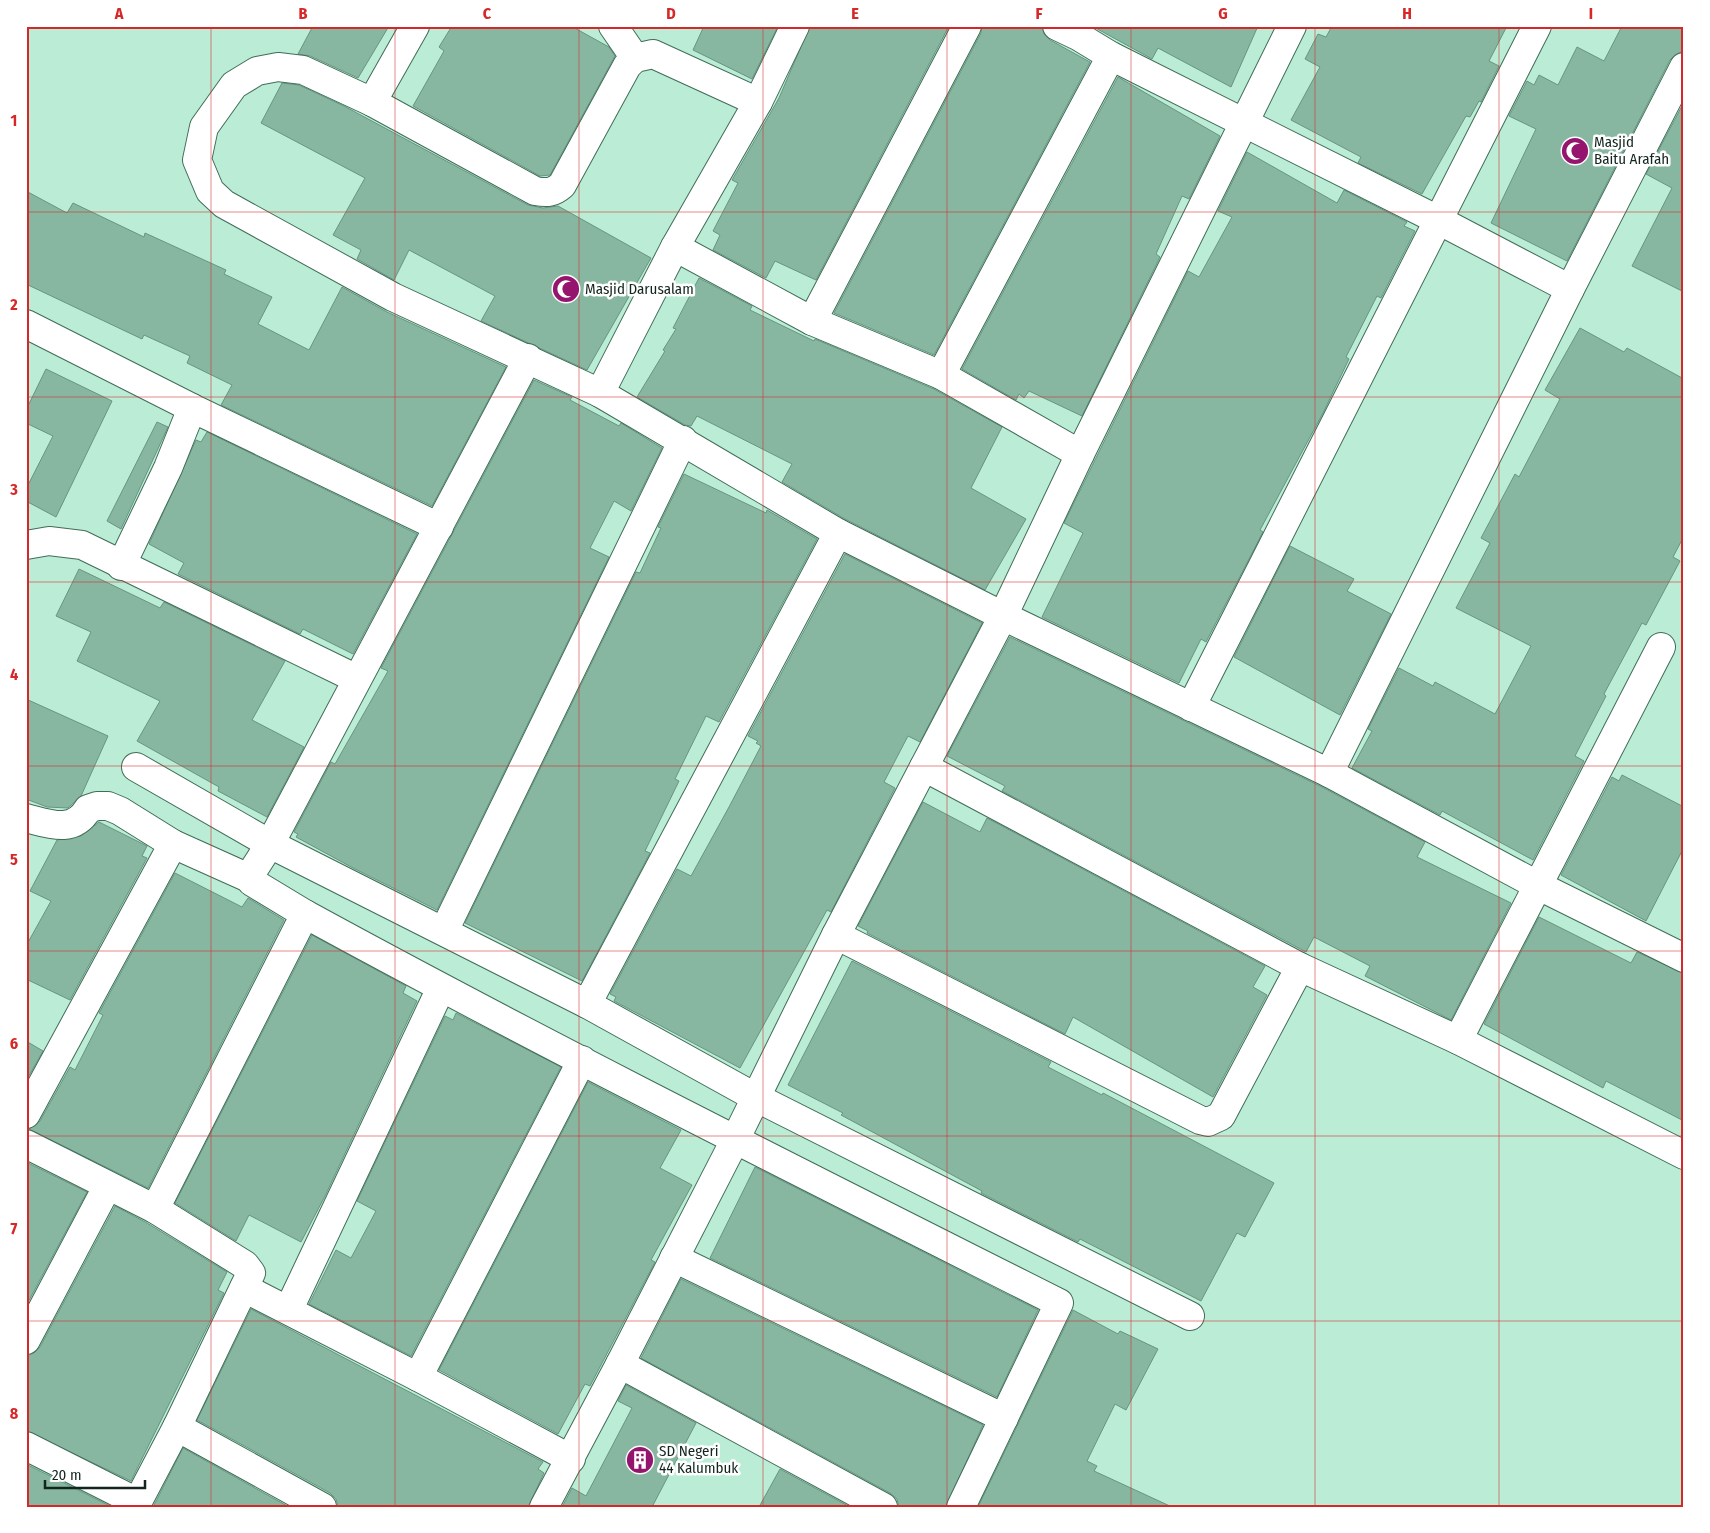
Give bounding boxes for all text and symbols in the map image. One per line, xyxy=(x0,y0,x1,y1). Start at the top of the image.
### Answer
text: A xyxy=(114,4,124,23)
text: B xyxy=(299,4,308,23)
text: C xyxy=(483,4,492,23)
text: D xyxy=(666,4,676,23)
text: E xyxy=(851,4,859,23)
text: F xyxy=(1035,4,1043,23)
text: G xyxy=(1218,4,1228,23)
text: H xyxy=(1402,4,1412,23)
text: I xyxy=(1589,4,1593,23)
text: 1 xyxy=(11,111,17,130)
place label: Masjid Baitu Arafah xyxy=(1594,133,1669,168)
mosque icon: Masjid Baitu Arafah xyxy=(1560,136,1590,166)
mosque icon: Masjid Darusalam xyxy=(551,274,581,304)
place label: Masjid Darusalam xyxy=(585,280,694,298)
text: 2 xyxy=(9,295,18,314)
text: 3 xyxy=(9,480,18,499)
text: 4 xyxy=(10,665,18,684)
text: 5 xyxy=(10,850,18,869)
text: 6 xyxy=(10,1034,18,1053)
text: 7 xyxy=(11,1219,18,1238)
text: 8 xyxy=(10,1404,19,1423)
place label: SD Negeri 44 Kalumbuk xyxy=(659,1442,738,1477)
building icon: SD Negeri 44 Kalumbuk xyxy=(625,1445,655,1475)
scale bar xyxy=(45,1458,145,1490)
text: 20 m xyxy=(52,1466,82,1484)

